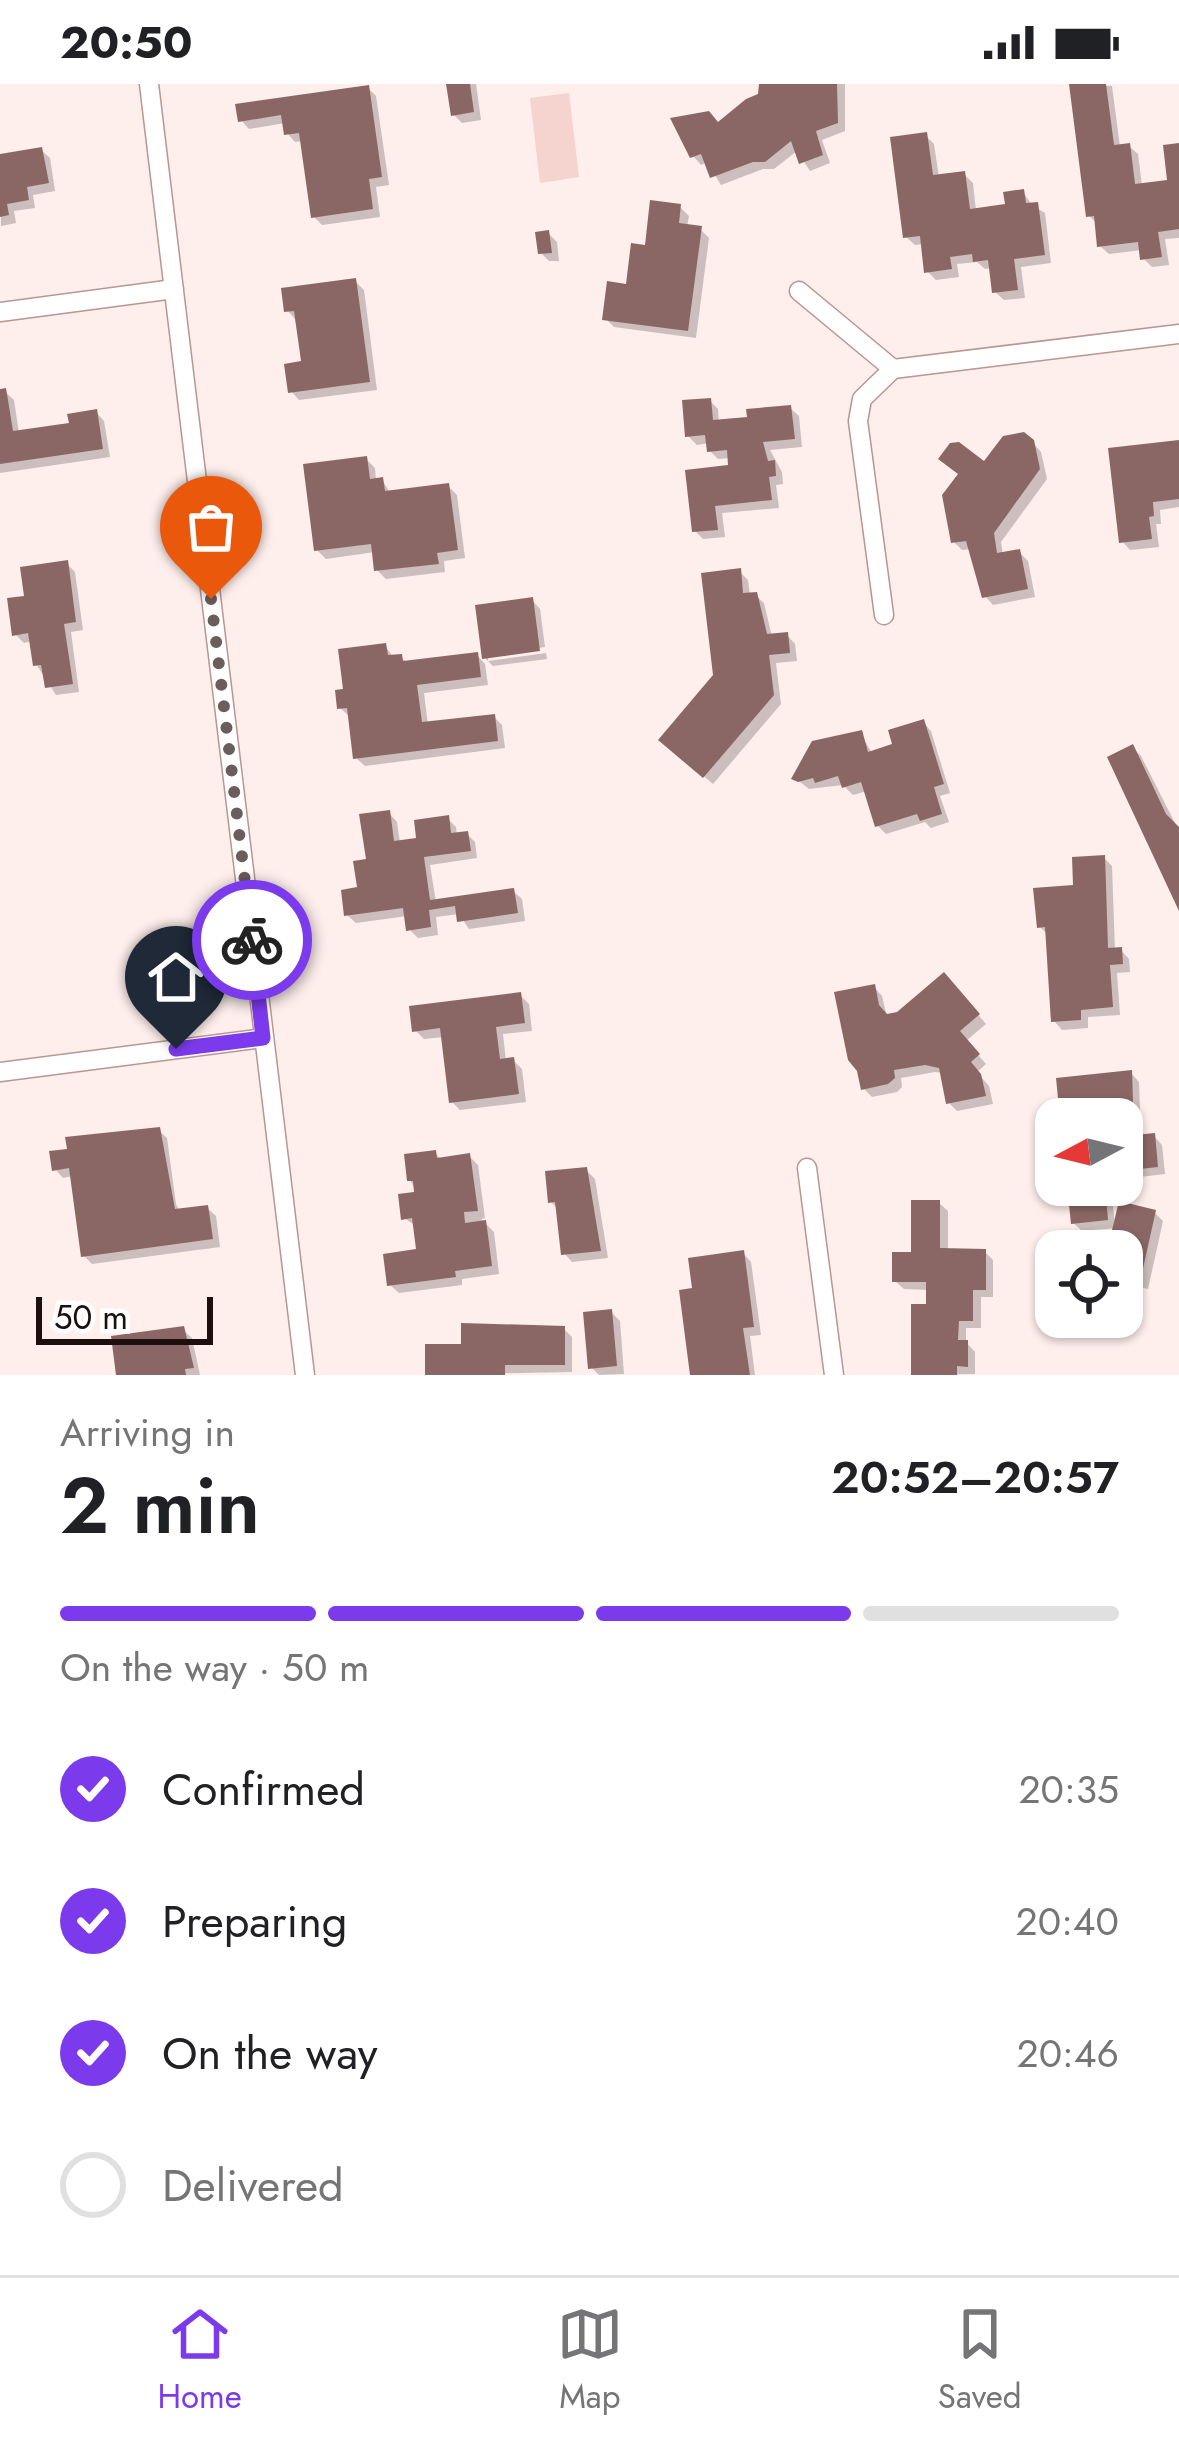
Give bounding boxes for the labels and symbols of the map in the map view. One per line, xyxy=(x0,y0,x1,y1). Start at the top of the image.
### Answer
pin xyxy=(160,476,262,599)
courier xyxy=(192,880,312,1000)
pin xyxy=(125,926,227,1049)
north arrow xyxy=(1035,1098,1143,1206)
scale bar xyxy=(36,1291,213,1344)

